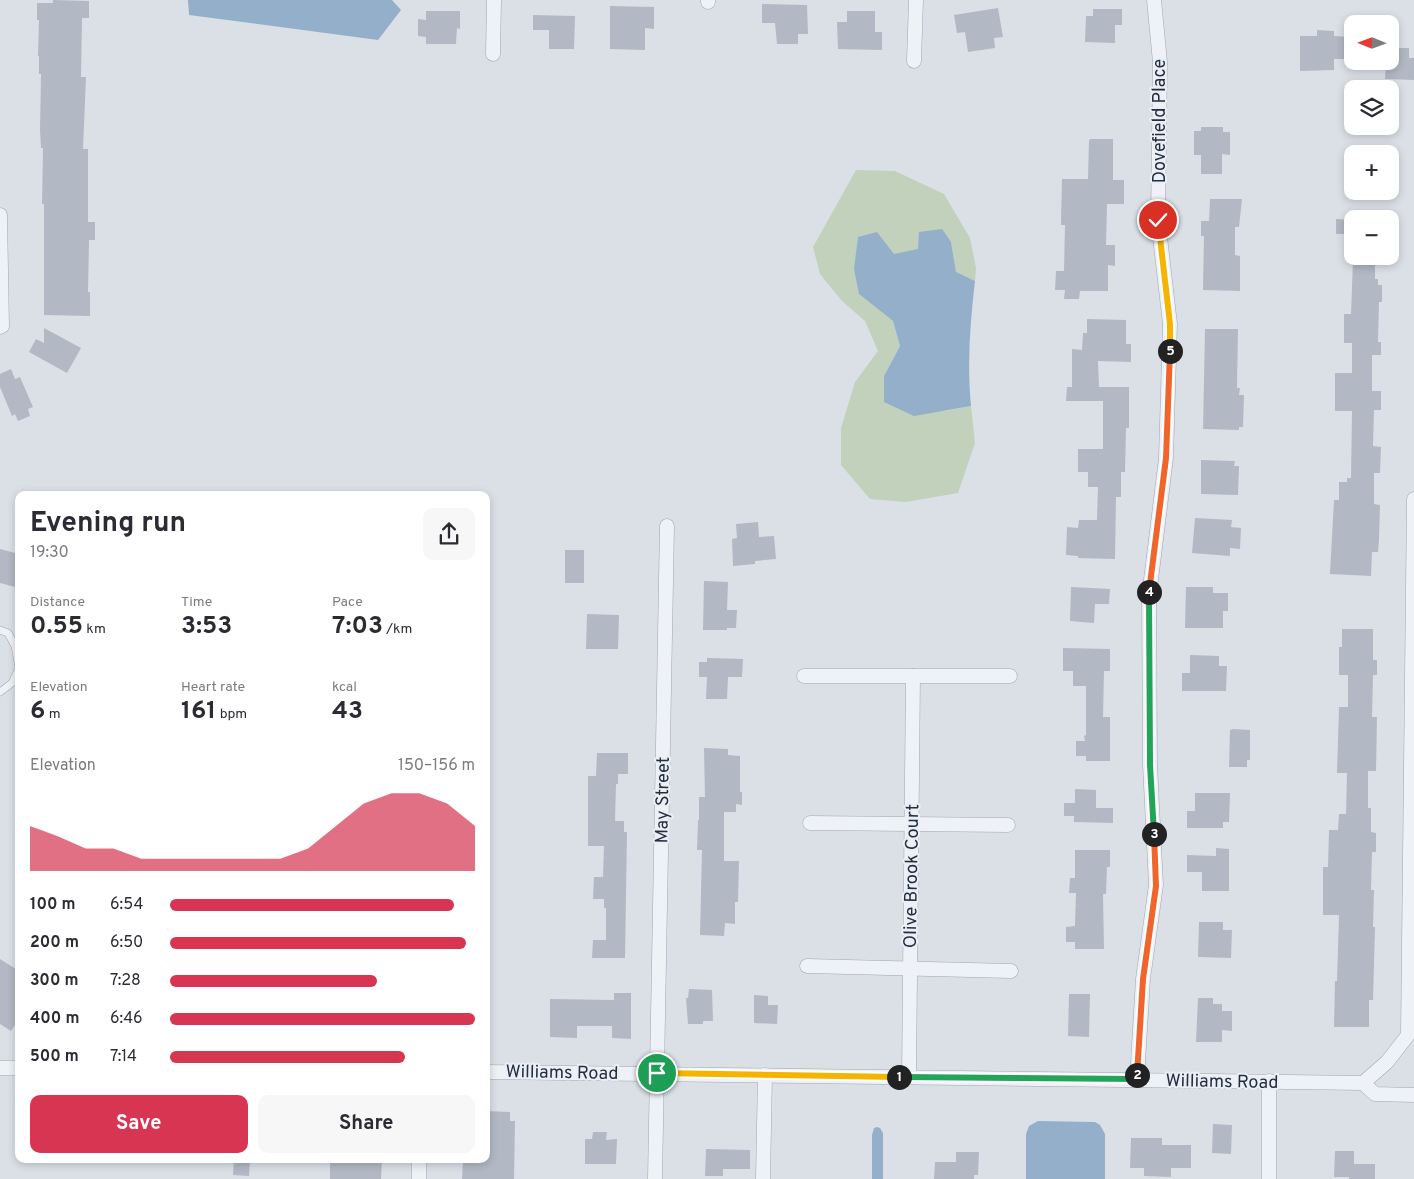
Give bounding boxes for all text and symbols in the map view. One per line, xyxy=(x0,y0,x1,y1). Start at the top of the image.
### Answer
north arrow xyxy=(1344,15,1399,70)
map controls xyxy=(1344,15,1399,265)
street label: Dovefield Place xyxy=(1149,59,1172,183)
button: layers xyxy=(1344,80,1399,135)
button: + xyxy=(1344,145,1399,200)
pin xyxy=(1137,199,1179,241)
icon: check xyxy=(1144,206,1172,234)
button: − xyxy=(1344,210,1399,265)
pin: 5 xyxy=(1158,338,1182,364)
text: 5 xyxy=(1166,343,1175,360)
text: Evening run xyxy=(30,506,186,542)
button: share xyxy=(423,508,475,560)
text: 19:30 xyxy=(30,543,69,563)
pin: 4 xyxy=(1136,580,1162,604)
text: 4 xyxy=(1145,584,1154,601)
text: Distance xyxy=(30,594,85,611)
text: Time xyxy=(181,594,212,611)
text: Pace xyxy=(332,594,363,611)
text: 0.55 xyxy=(30,611,83,643)
text: 3:53 xyxy=(181,611,232,643)
text: 7:03 xyxy=(332,611,383,643)
text: km xyxy=(83,621,106,638)
text: /km xyxy=(383,621,412,638)
text: Elevation xyxy=(30,679,88,696)
text: Heart rate xyxy=(181,679,245,696)
text: kcal xyxy=(332,679,357,696)
text: 6 xyxy=(30,696,45,728)
text: 161 xyxy=(181,696,216,728)
text: 43 xyxy=(332,696,363,728)
text: m xyxy=(45,706,61,723)
text: bpm xyxy=(216,706,247,723)
text: Elevation xyxy=(30,756,96,776)
text: 150–156 m xyxy=(398,756,475,776)
street label: May Street xyxy=(651,756,676,844)
street label: Olive Brook Court xyxy=(900,804,925,948)
pin: 3 xyxy=(1142,822,1166,846)
text: 3 xyxy=(1150,826,1159,843)
text: 100 m xyxy=(30,895,76,915)
text: 6:54 xyxy=(110,895,143,915)
text: 200 m xyxy=(30,933,79,953)
text: 6:50 xyxy=(110,933,143,953)
text: 300 m xyxy=(30,971,78,991)
text: 7:28 xyxy=(110,971,141,991)
text: 400 m xyxy=(30,1009,79,1029)
text: 6:46 xyxy=(110,1009,143,1029)
text: 500 m xyxy=(30,1047,79,1067)
text: 7:14 xyxy=(110,1047,137,1067)
pin xyxy=(636,1052,678,1094)
icon: arrive xyxy=(643,1059,671,1087)
street label: Williams Road xyxy=(505,1061,619,1086)
pin: 2 xyxy=(1124,1062,1150,1088)
pin: 1 xyxy=(886,1064,912,1090)
text: 2 xyxy=(1133,1067,1142,1084)
text: 1 xyxy=(897,1069,902,1086)
street label: Williams Road xyxy=(1165,1070,1279,1095)
button: Save xyxy=(30,1095,248,1153)
button: Share xyxy=(258,1095,475,1153)

